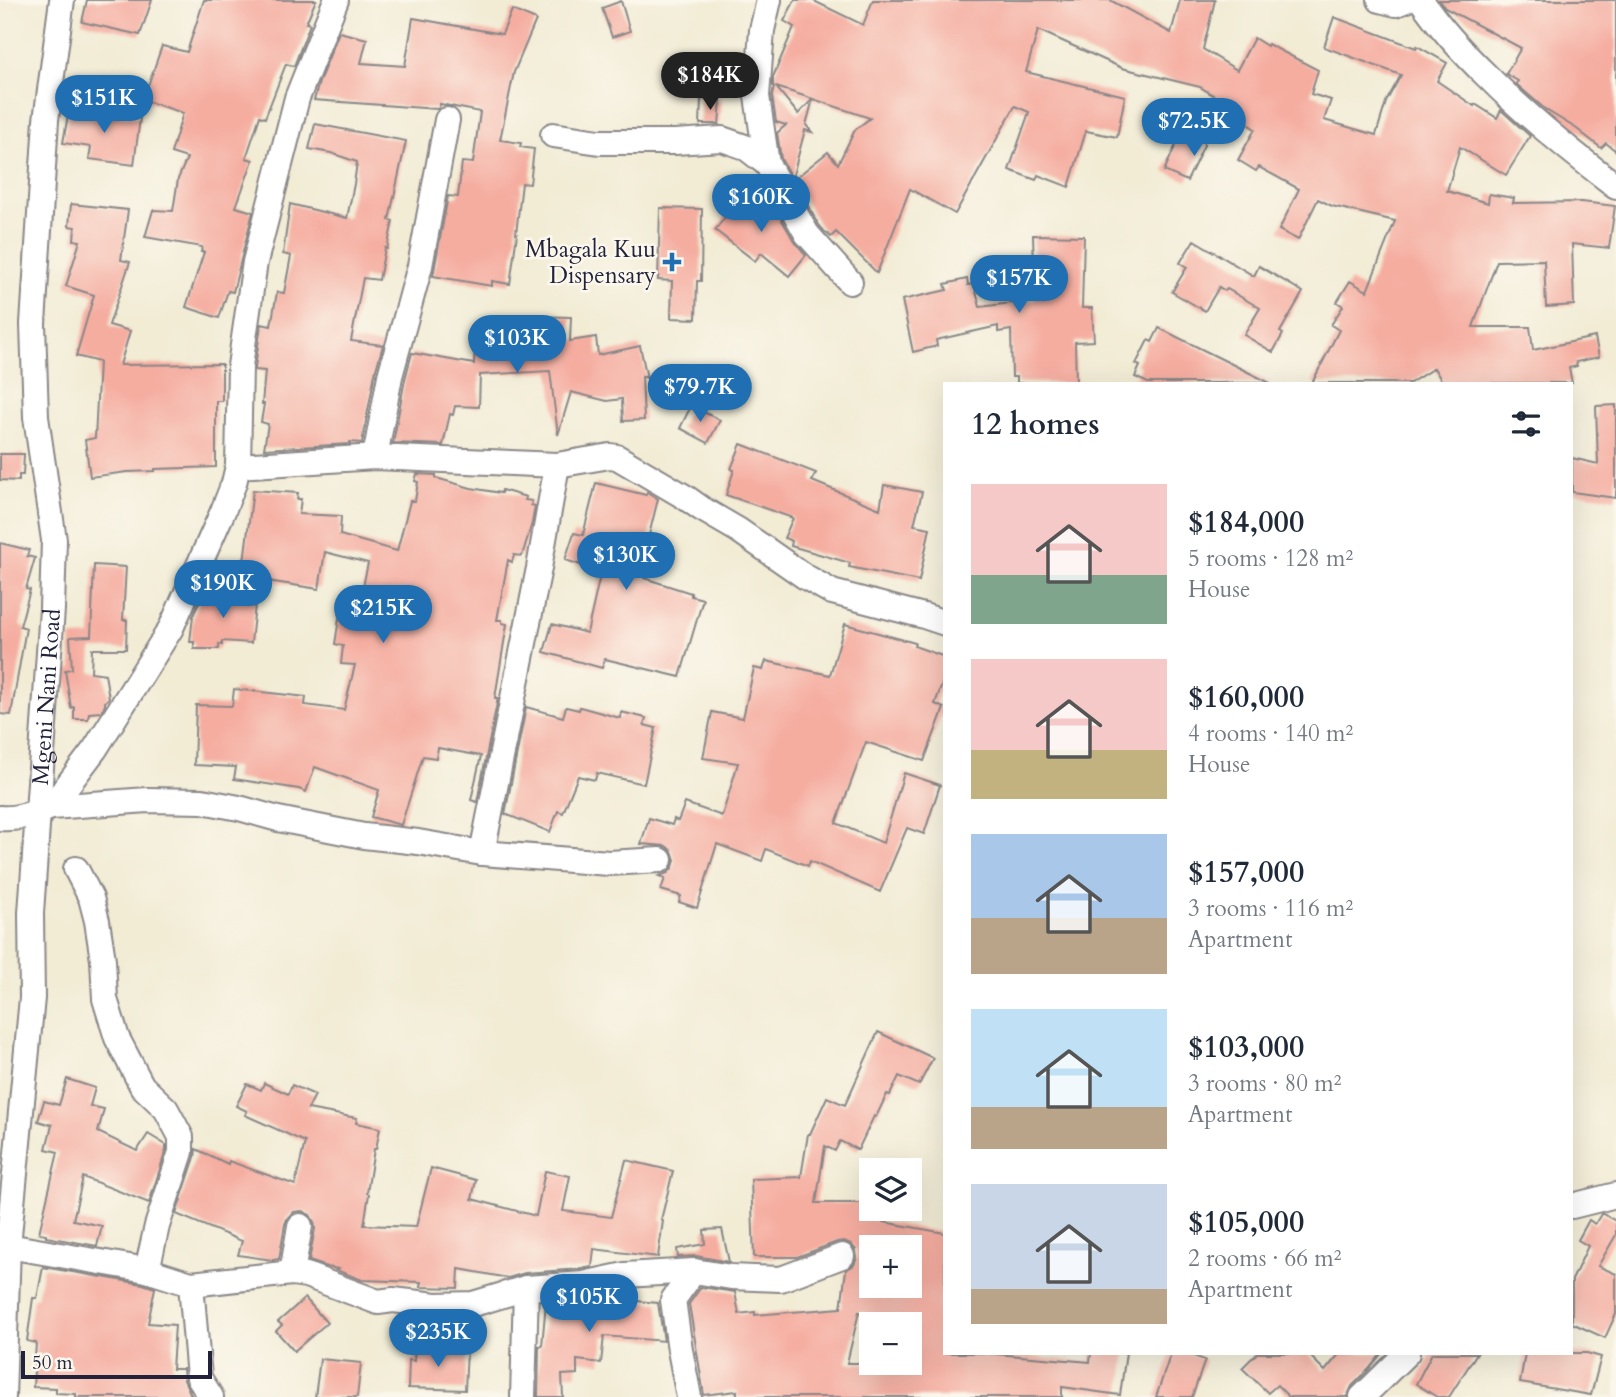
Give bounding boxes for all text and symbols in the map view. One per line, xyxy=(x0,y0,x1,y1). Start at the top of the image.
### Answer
pin: $184K xyxy=(661,52,759,112)
text: $184K xyxy=(677,59,743,90)
pin: $151K xyxy=(55,76,153,135)
text: $151K xyxy=(71,82,137,113)
pin: $72.5K xyxy=(1137,99,1251,158)
text: $72.5K xyxy=(1158,105,1230,136)
pin: $160K xyxy=(712,174,810,234)
text: $160K xyxy=(728,181,794,212)
place label: Mbagala Kuu Dispensary xyxy=(525,234,656,291)
marker: Mbagala Kuu Dispensary xyxy=(662,252,682,272)
pin: $157K xyxy=(970,256,1068,315)
text: $157K xyxy=(986,262,1052,293)
pin: $103K xyxy=(468,316,566,375)
text: $103K xyxy=(484,322,550,353)
pin: $79.7K xyxy=(643,364,757,424)
text: $79.7K xyxy=(664,371,736,402)
text: 12 homes xyxy=(971,404,1100,445)
icon: filters xyxy=(1507,405,1545,443)
text: $184,000 xyxy=(1188,502,1304,543)
icon: home xyxy=(1027,512,1111,596)
pin: $130K xyxy=(577,532,675,592)
text: $130K xyxy=(593,539,659,570)
text: 5 rooms · 128 m² xyxy=(1188,543,1353,574)
pin: $190K xyxy=(174,560,272,620)
text: $190K xyxy=(190,567,256,598)
text: House xyxy=(1188,574,1250,605)
pin: $215K xyxy=(334,586,432,645)
text: $215K xyxy=(350,592,416,623)
street label: Mgeni Nani Road xyxy=(24,607,68,786)
text: $160,000 xyxy=(1188,677,1304,718)
icon: home xyxy=(1027,687,1111,771)
text: 4 rooms · 140 m² xyxy=(1188,718,1353,749)
text: House xyxy=(1188,749,1250,780)
text: $157,000 xyxy=(1188,852,1304,893)
icon: home xyxy=(1027,862,1111,946)
text: 3 rooms · 116 m² xyxy=(1188,893,1353,924)
text: Apartment xyxy=(1188,924,1292,955)
text: $103,000 xyxy=(1188,1027,1304,1068)
icon: home xyxy=(1027,1037,1111,1121)
text: 3 rooms · 80 m² xyxy=(1188,1068,1341,1099)
text: Apartment xyxy=(1188,1099,1292,1130)
map controls xyxy=(859,1158,922,1375)
button: layers xyxy=(859,1158,922,1221)
text: $105,000 xyxy=(1188,1202,1304,1243)
icon: home xyxy=(1027,1212,1111,1296)
button: + xyxy=(859,1235,922,1298)
text: 2 rooms · 66 m² xyxy=(1188,1243,1341,1274)
pin: $105K xyxy=(540,1274,638,1334)
text: Apartment xyxy=(1188,1274,1292,1305)
text: $105K xyxy=(556,1281,622,1312)
pin: $235K xyxy=(389,1310,487,1369)
button: − xyxy=(859,1312,922,1375)
text: $235K xyxy=(405,1316,471,1347)
scale bar xyxy=(21,1348,212,1380)
text: 50 m xyxy=(32,1350,73,1376)

